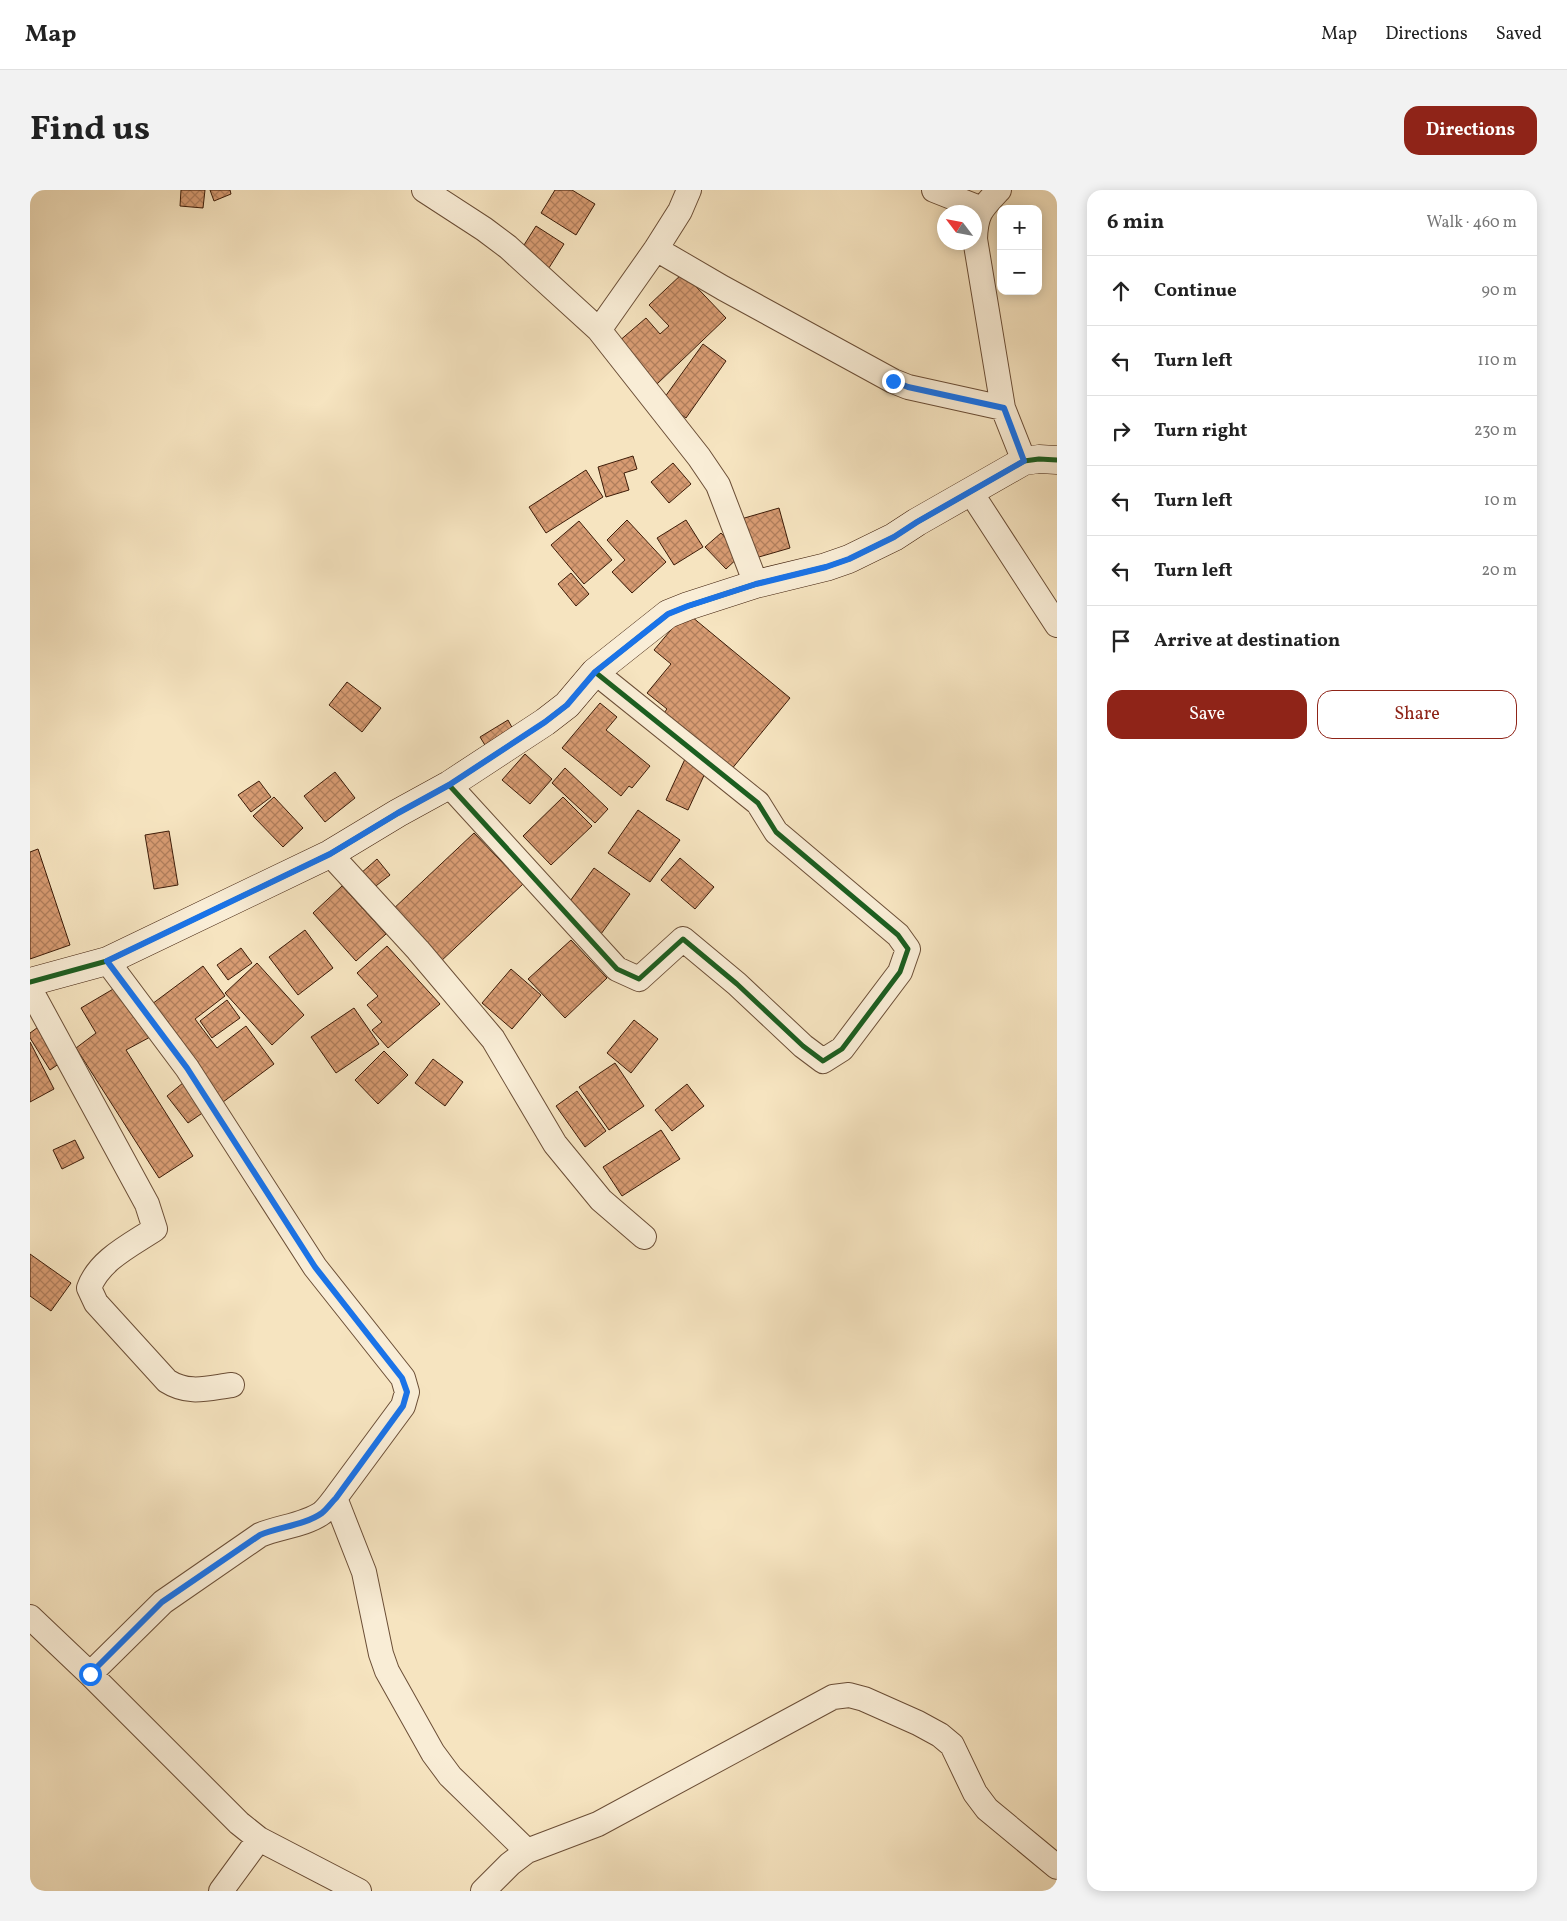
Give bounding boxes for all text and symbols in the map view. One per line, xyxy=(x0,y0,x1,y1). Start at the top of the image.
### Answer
text: Map xyxy=(25,18,76,52)
text: Map xyxy=(1321,22,1357,47)
text: Directions xyxy=(1385,22,1468,47)
text: Saved xyxy=(1496,22,1542,47)
text: Find us xyxy=(30,106,150,154)
button: Directions xyxy=(1404,106,1537,155)
north arrow xyxy=(937,205,982,250)
map controls xyxy=(997,205,1042,295)
button: + xyxy=(997,205,1042,250)
text: 6 min xyxy=(1107,208,1164,237)
text: Walk · 460 m xyxy=(1427,212,1517,234)
button: − xyxy=(997,250,1042,295)
icon: ahead xyxy=(1107,277,1135,305)
text: Continue xyxy=(1154,278,1237,304)
text: 90 m xyxy=(1481,280,1517,302)
icon: left xyxy=(1107,347,1135,375)
text: Turn left xyxy=(1154,348,1233,374)
text: 110 m xyxy=(1478,350,1517,372)
route end xyxy=(882,370,905,393)
icon: right xyxy=(1107,417,1135,445)
text: Turn right xyxy=(1154,418,1247,444)
text: 230 m xyxy=(1474,420,1517,442)
icon: left xyxy=(1107,487,1135,515)
text: Turn left xyxy=(1154,488,1233,514)
text: 10 m xyxy=(1484,490,1517,512)
icon: left xyxy=(1107,557,1135,585)
text: Turn left xyxy=(1154,558,1233,584)
text: 20 m xyxy=(1482,560,1517,582)
icon: arrive xyxy=(1107,627,1135,655)
text: Arrive at destination xyxy=(1154,628,1340,654)
button: Save xyxy=(1107,690,1307,739)
button: Share xyxy=(1317,690,1517,739)
route start xyxy=(79,1663,102,1686)

